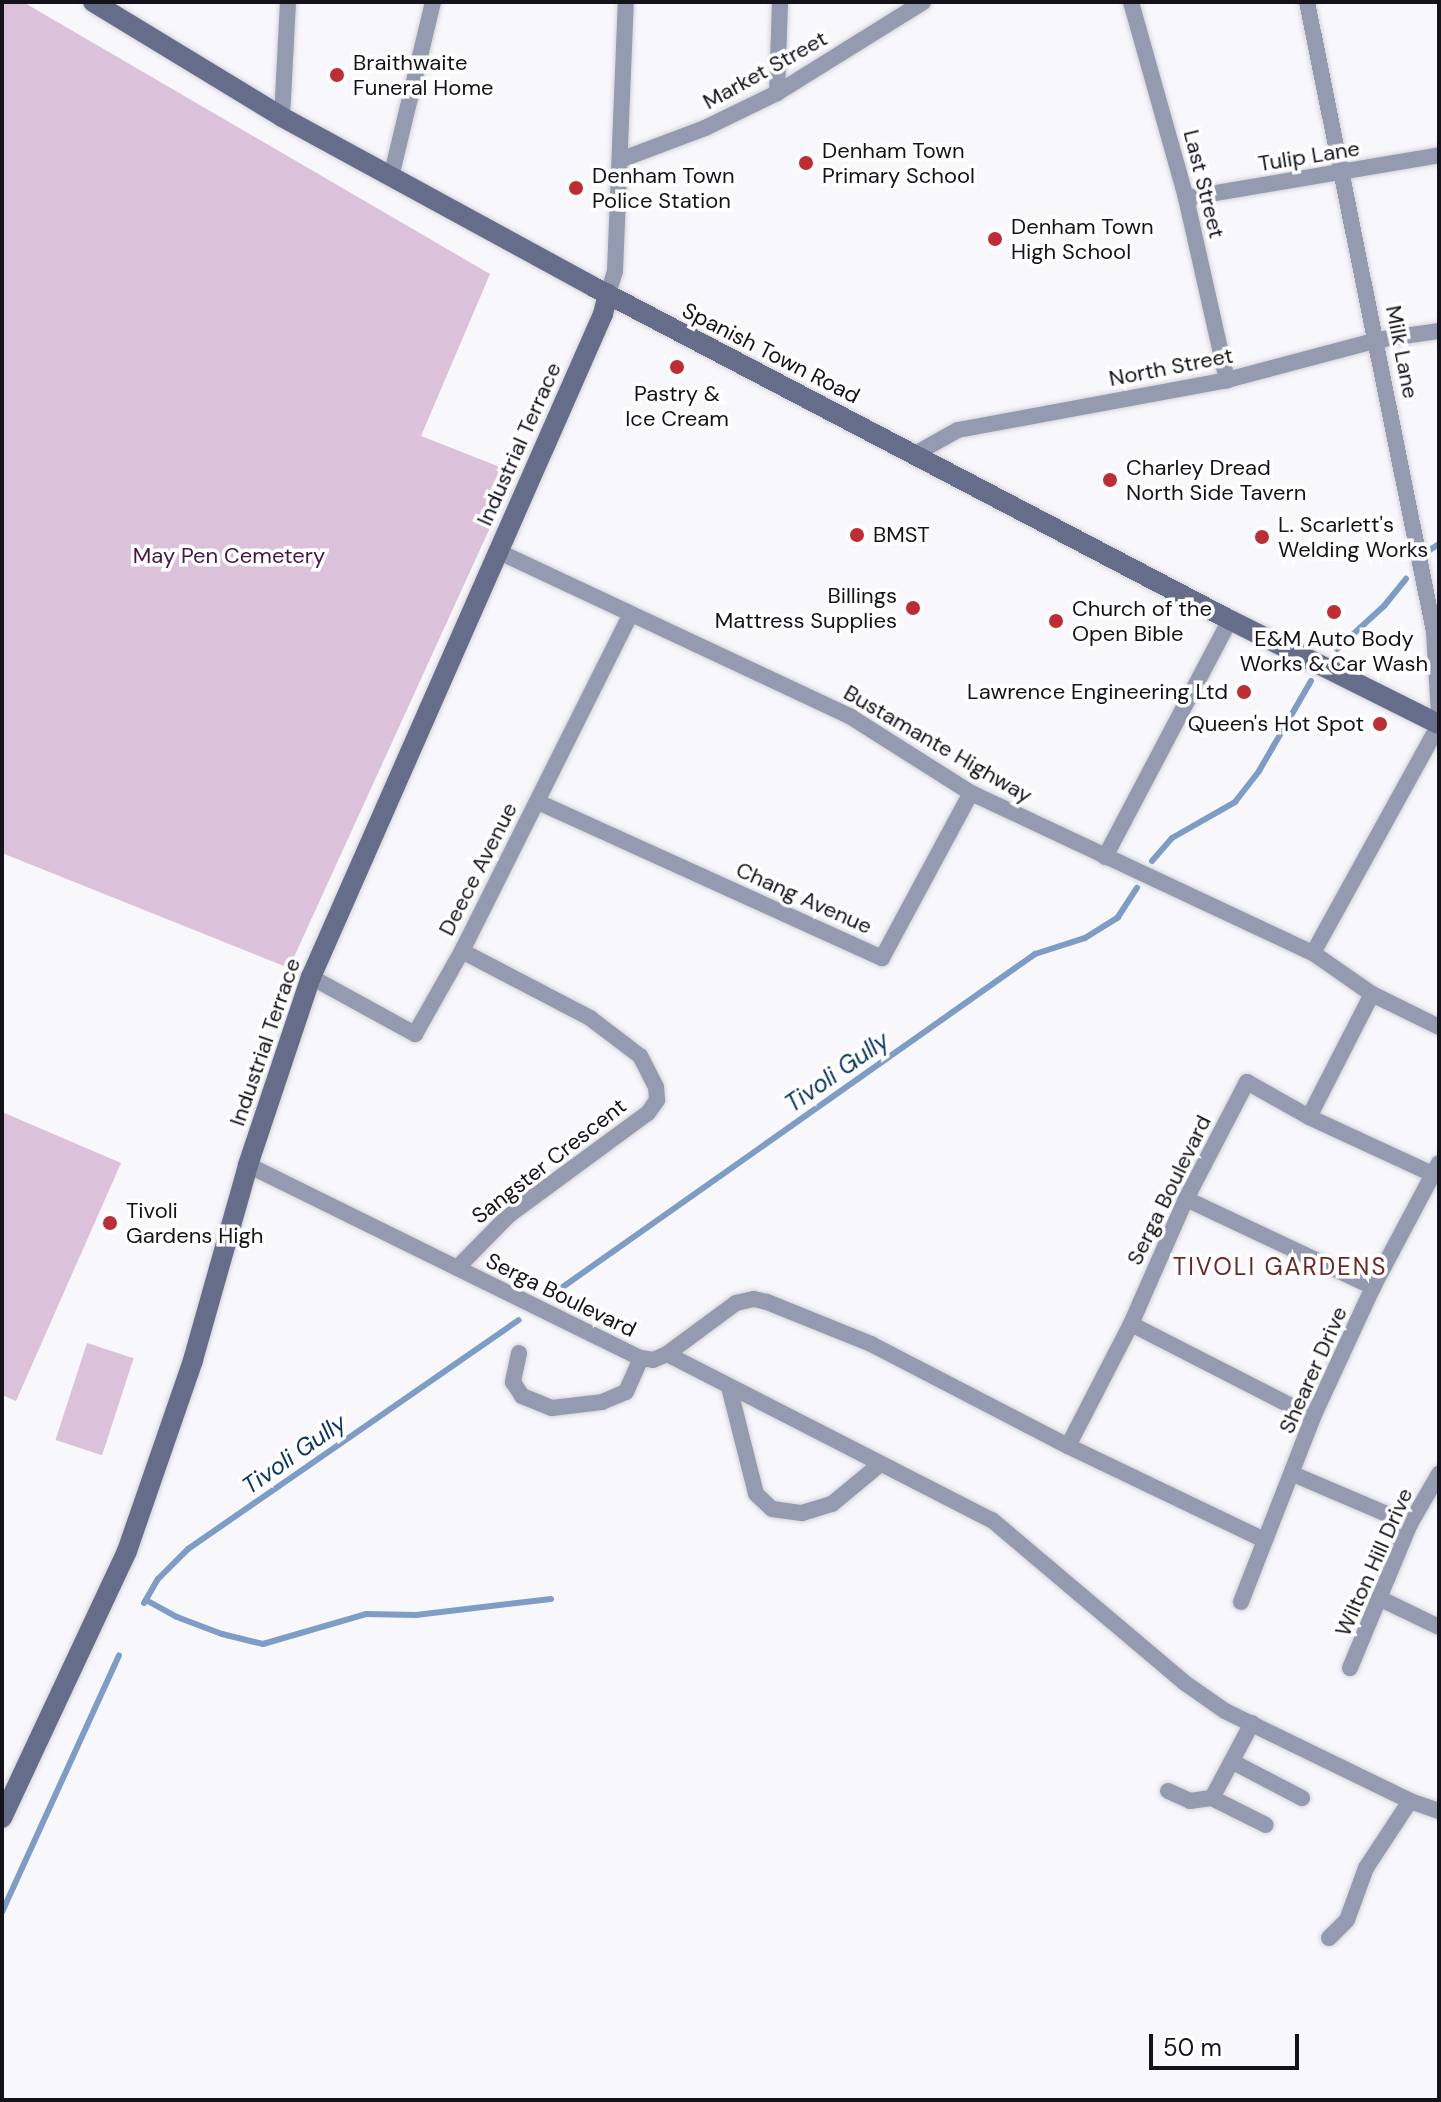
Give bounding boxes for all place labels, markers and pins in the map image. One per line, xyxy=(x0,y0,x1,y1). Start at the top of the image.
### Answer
place label: Braithwaite Funeral Home xyxy=(353,49,493,100)
marker: Braithwaite Funeral Home xyxy=(328,66,346,84)
place label: Denham Town Primary School xyxy=(822,137,975,188)
marker: Denham Town Primary School xyxy=(797,154,815,172)
place label: Denham Town Police Station xyxy=(592,162,735,214)
marker: Denham Town Police Station xyxy=(567,179,585,197)
place label: Denham Town High School xyxy=(1011,213,1154,264)
marker: Denham Town High School xyxy=(986,230,1004,248)
marker: Pastry & Ice Cream xyxy=(668,358,686,376)
place label: Pastry & Ice Cream xyxy=(625,380,729,432)
place label: Charley Dread North Side Tavern xyxy=(1126,454,1306,506)
marker: Charley Dread North Side Tavern xyxy=(1101,471,1119,489)
place label: L. Scarlett's Welding Works xyxy=(1278,511,1428,562)
place label: BMST xyxy=(873,522,929,548)
marker: BMST xyxy=(848,526,866,544)
marker: L. Scarlett's Welding Works xyxy=(1253,528,1271,546)
place label: Billings Mattress Supplies xyxy=(715,582,897,634)
place label: Church of the Open Bible xyxy=(1072,595,1212,646)
marker: Billings Mattress Supplies xyxy=(904,599,922,617)
marker: E&M Auto Body Works & Car Wash xyxy=(1325,603,1343,621)
marker: Church of the Open Bible xyxy=(1047,612,1065,630)
place label: E&M Auto Body Works & Car Wash xyxy=(1240,625,1428,676)
place label: Lawrence Engineering Ltd xyxy=(967,679,1228,705)
marker: Lawrence Engineering Ltd xyxy=(1235,683,1253,701)
place label: Queen's Hot Spot xyxy=(1188,711,1364,737)
marker: Queen's Hot Spot xyxy=(1371,715,1389,733)
place label: Tivoli Gardens High xyxy=(126,1197,263,1248)
marker: Tivoli Gardens High xyxy=(101,1214,119,1232)

